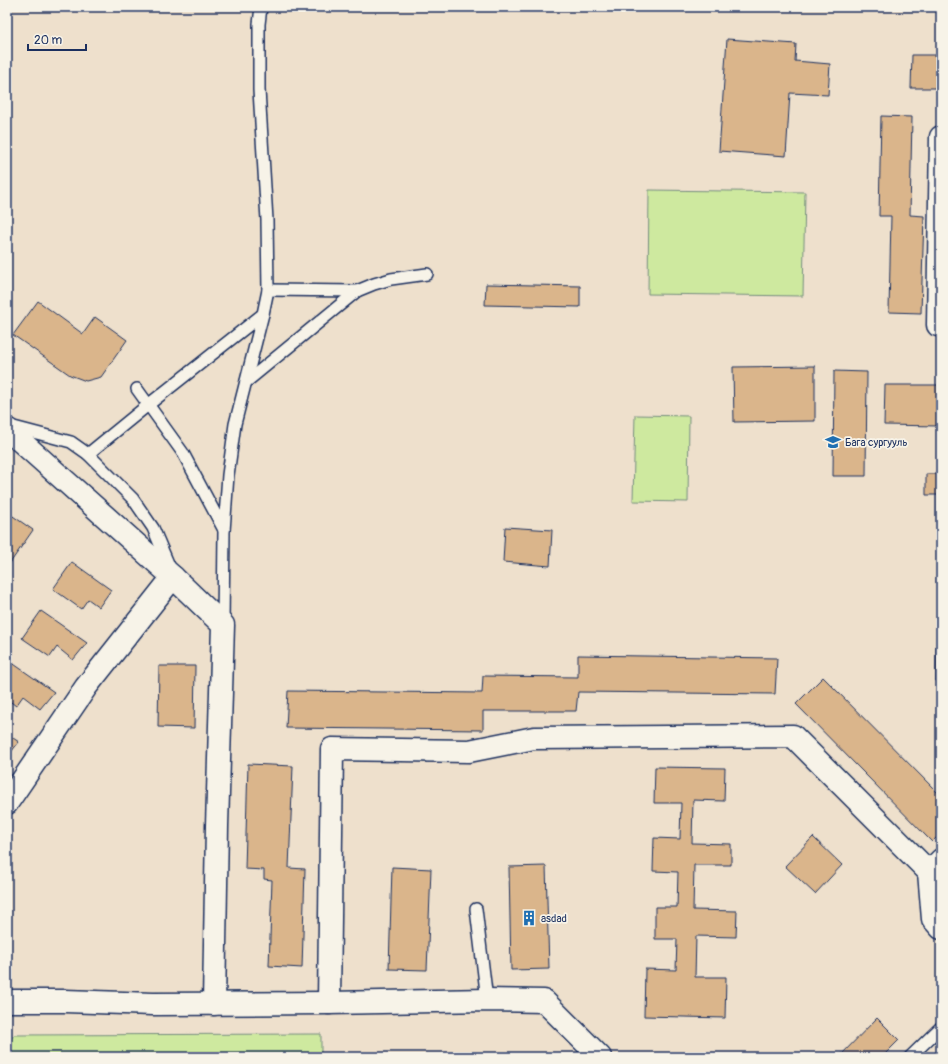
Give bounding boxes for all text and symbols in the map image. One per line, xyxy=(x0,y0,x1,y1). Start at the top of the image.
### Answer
scale bar xyxy=(28,26,86,52)
text: 20 m xyxy=(34,33,63,48)
school or university icon: Бага сургууль xyxy=(824,433,842,451)
place label: Бага сургууль xyxy=(845,436,907,449)
building icon: asdad xyxy=(520,909,538,927)
place label: asdad xyxy=(541,912,567,925)

